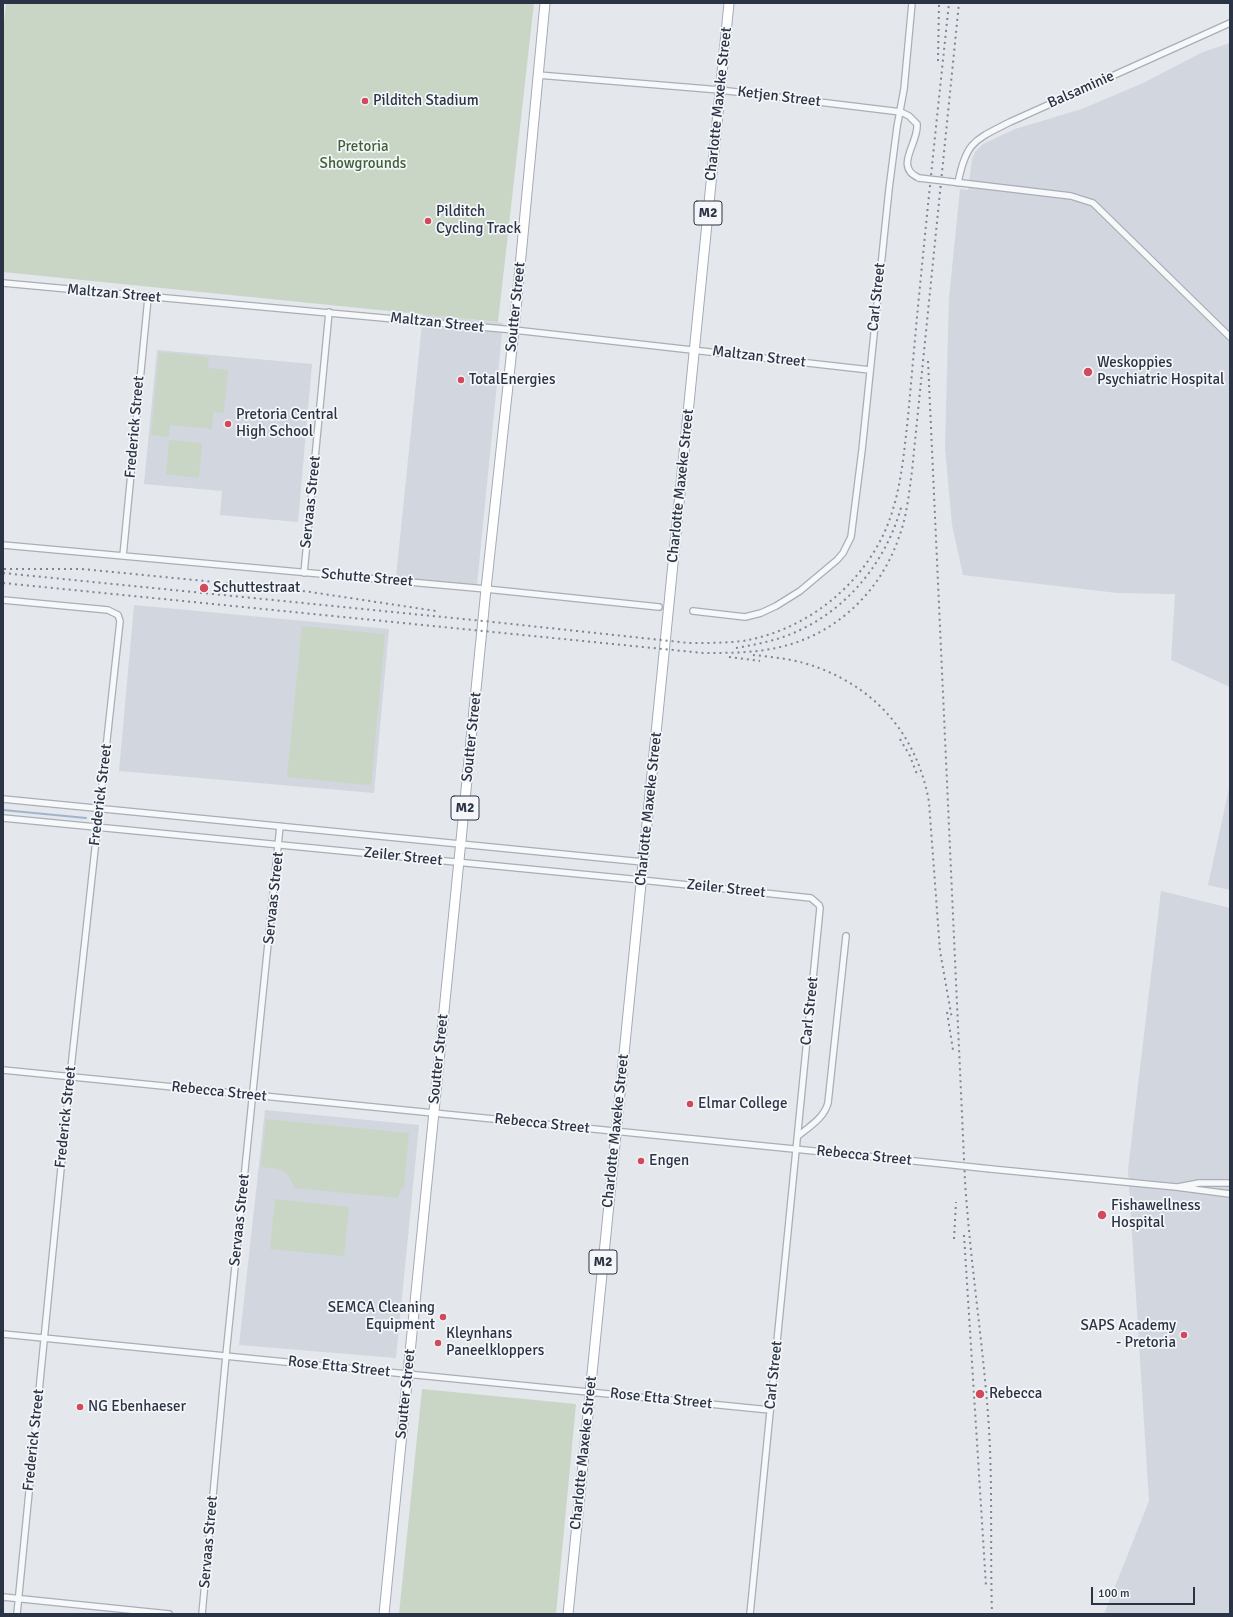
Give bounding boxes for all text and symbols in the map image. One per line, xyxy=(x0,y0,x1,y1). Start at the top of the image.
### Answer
street label: Charlotte Maxeke Street xyxy=(702,26,736,182)
street label: Balsaminie xyxy=(1045,67,1117,113)
street label: Ketjen Street xyxy=(736,83,822,111)
place label: Pilditch Stadium xyxy=(373,92,479,110)
marker: Pilditch Stadium xyxy=(360,96,370,106)
park label: Pretoria Showgrounds xyxy=(320,138,406,173)
road number: M2 xyxy=(694,201,722,225)
place label: Pilditch Cycling Track xyxy=(436,203,521,238)
marker: Pilditch Cycling Track xyxy=(423,216,433,226)
street label: Soutter Street xyxy=(502,261,530,353)
street label: Carl Street xyxy=(864,262,890,332)
street label: Maltzan Street xyxy=(66,281,162,307)
street label: Maltzan Street xyxy=(389,309,485,337)
street label: Maltzan Street xyxy=(711,342,807,372)
place label: Weskoppies Psychiatric Hospital xyxy=(1097,354,1225,389)
marker: Weskoppies Psychiatric Hospital xyxy=(1082,366,1094,378)
place label: TotalEnergies xyxy=(469,371,556,389)
street label: Frederick Street xyxy=(122,375,148,479)
marker: TotalEnergies xyxy=(456,375,466,385)
place label: Pretoria Central High School xyxy=(236,406,338,441)
street label: Charlotte Maxeke Street xyxy=(664,408,698,564)
marker: Pretoria Central High School xyxy=(223,419,233,429)
street label: Servaas Street xyxy=(297,455,325,549)
street label: Schutte Street xyxy=(320,565,414,591)
place label: Schuttestraat xyxy=(213,579,300,597)
marker: Schuttestraat xyxy=(198,582,210,594)
street label: Soutter Street xyxy=(458,691,486,783)
street label: Charlotte Maxeke Street xyxy=(632,731,666,887)
street label: Frederick Street xyxy=(86,743,116,847)
road number: M2 xyxy=(451,796,479,820)
street label: Zeiler Street xyxy=(363,844,443,870)
street label: Servaas Street xyxy=(260,851,288,945)
street label: Zeiler Street xyxy=(686,876,766,902)
street label: Carl Street xyxy=(797,976,823,1046)
street label: Soutter Street xyxy=(425,1013,453,1105)
street label: Charlotte Maxeke Street xyxy=(599,1053,633,1209)
street label: Frederick Street xyxy=(52,1065,80,1169)
street label: Rebecca Street xyxy=(170,1078,268,1106)
place label: Elmar College xyxy=(698,1095,787,1113)
marker: Elmar College xyxy=(685,1099,695,1109)
street label: Rebecca Street xyxy=(493,1110,591,1138)
street label: Rebecca Street xyxy=(815,1142,913,1170)
place label: Engen xyxy=(649,1152,689,1170)
marker: Engen xyxy=(636,1156,646,1166)
street label: Servaas Street xyxy=(226,1173,254,1267)
place label: Fishawellness Hospital xyxy=(1111,1197,1201,1232)
marker: Fishawellness Hospital xyxy=(1096,1209,1108,1221)
road number: M2 xyxy=(589,1250,617,1274)
place label: SEMCA Cleaning Equipment xyxy=(328,1299,435,1334)
marker: SEMCA Cleaning Equipment xyxy=(438,1312,448,1322)
place label: SAPS Academy - Pretoria xyxy=(1081,1317,1176,1352)
place label: Kleynhans Paneelkloppers xyxy=(446,1325,544,1360)
marker: SAPS Academy - Pretoria xyxy=(1179,1330,1189,1340)
marker: Kleynhans Paneelkloppers xyxy=(433,1338,443,1348)
street label: Carl Street xyxy=(761,1340,787,1410)
street label: Soutter Street xyxy=(392,1348,420,1440)
street label: Rose Etta Street xyxy=(287,1353,391,1381)
street label: Charlotte Maxeke Street xyxy=(567,1375,601,1531)
street label: Rose Etta Street xyxy=(609,1385,713,1413)
place label: Rebecca xyxy=(989,1385,1042,1403)
street label: Frederick Street xyxy=(20,1388,48,1492)
marker: Rebecca xyxy=(974,1388,986,1400)
place label: NG Ebenhaeser xyxy=(88,1398,186,1416)
marker: NG Ebenhaeser xyxy=(75,1402,85,1412)
street label: Servaas Street xyxy=(196,1495,222,1589)
scale bar xyxy=(1093,1579,1197,1605)
text: 100 m xyxy=(1098,1586,1130,1601)

